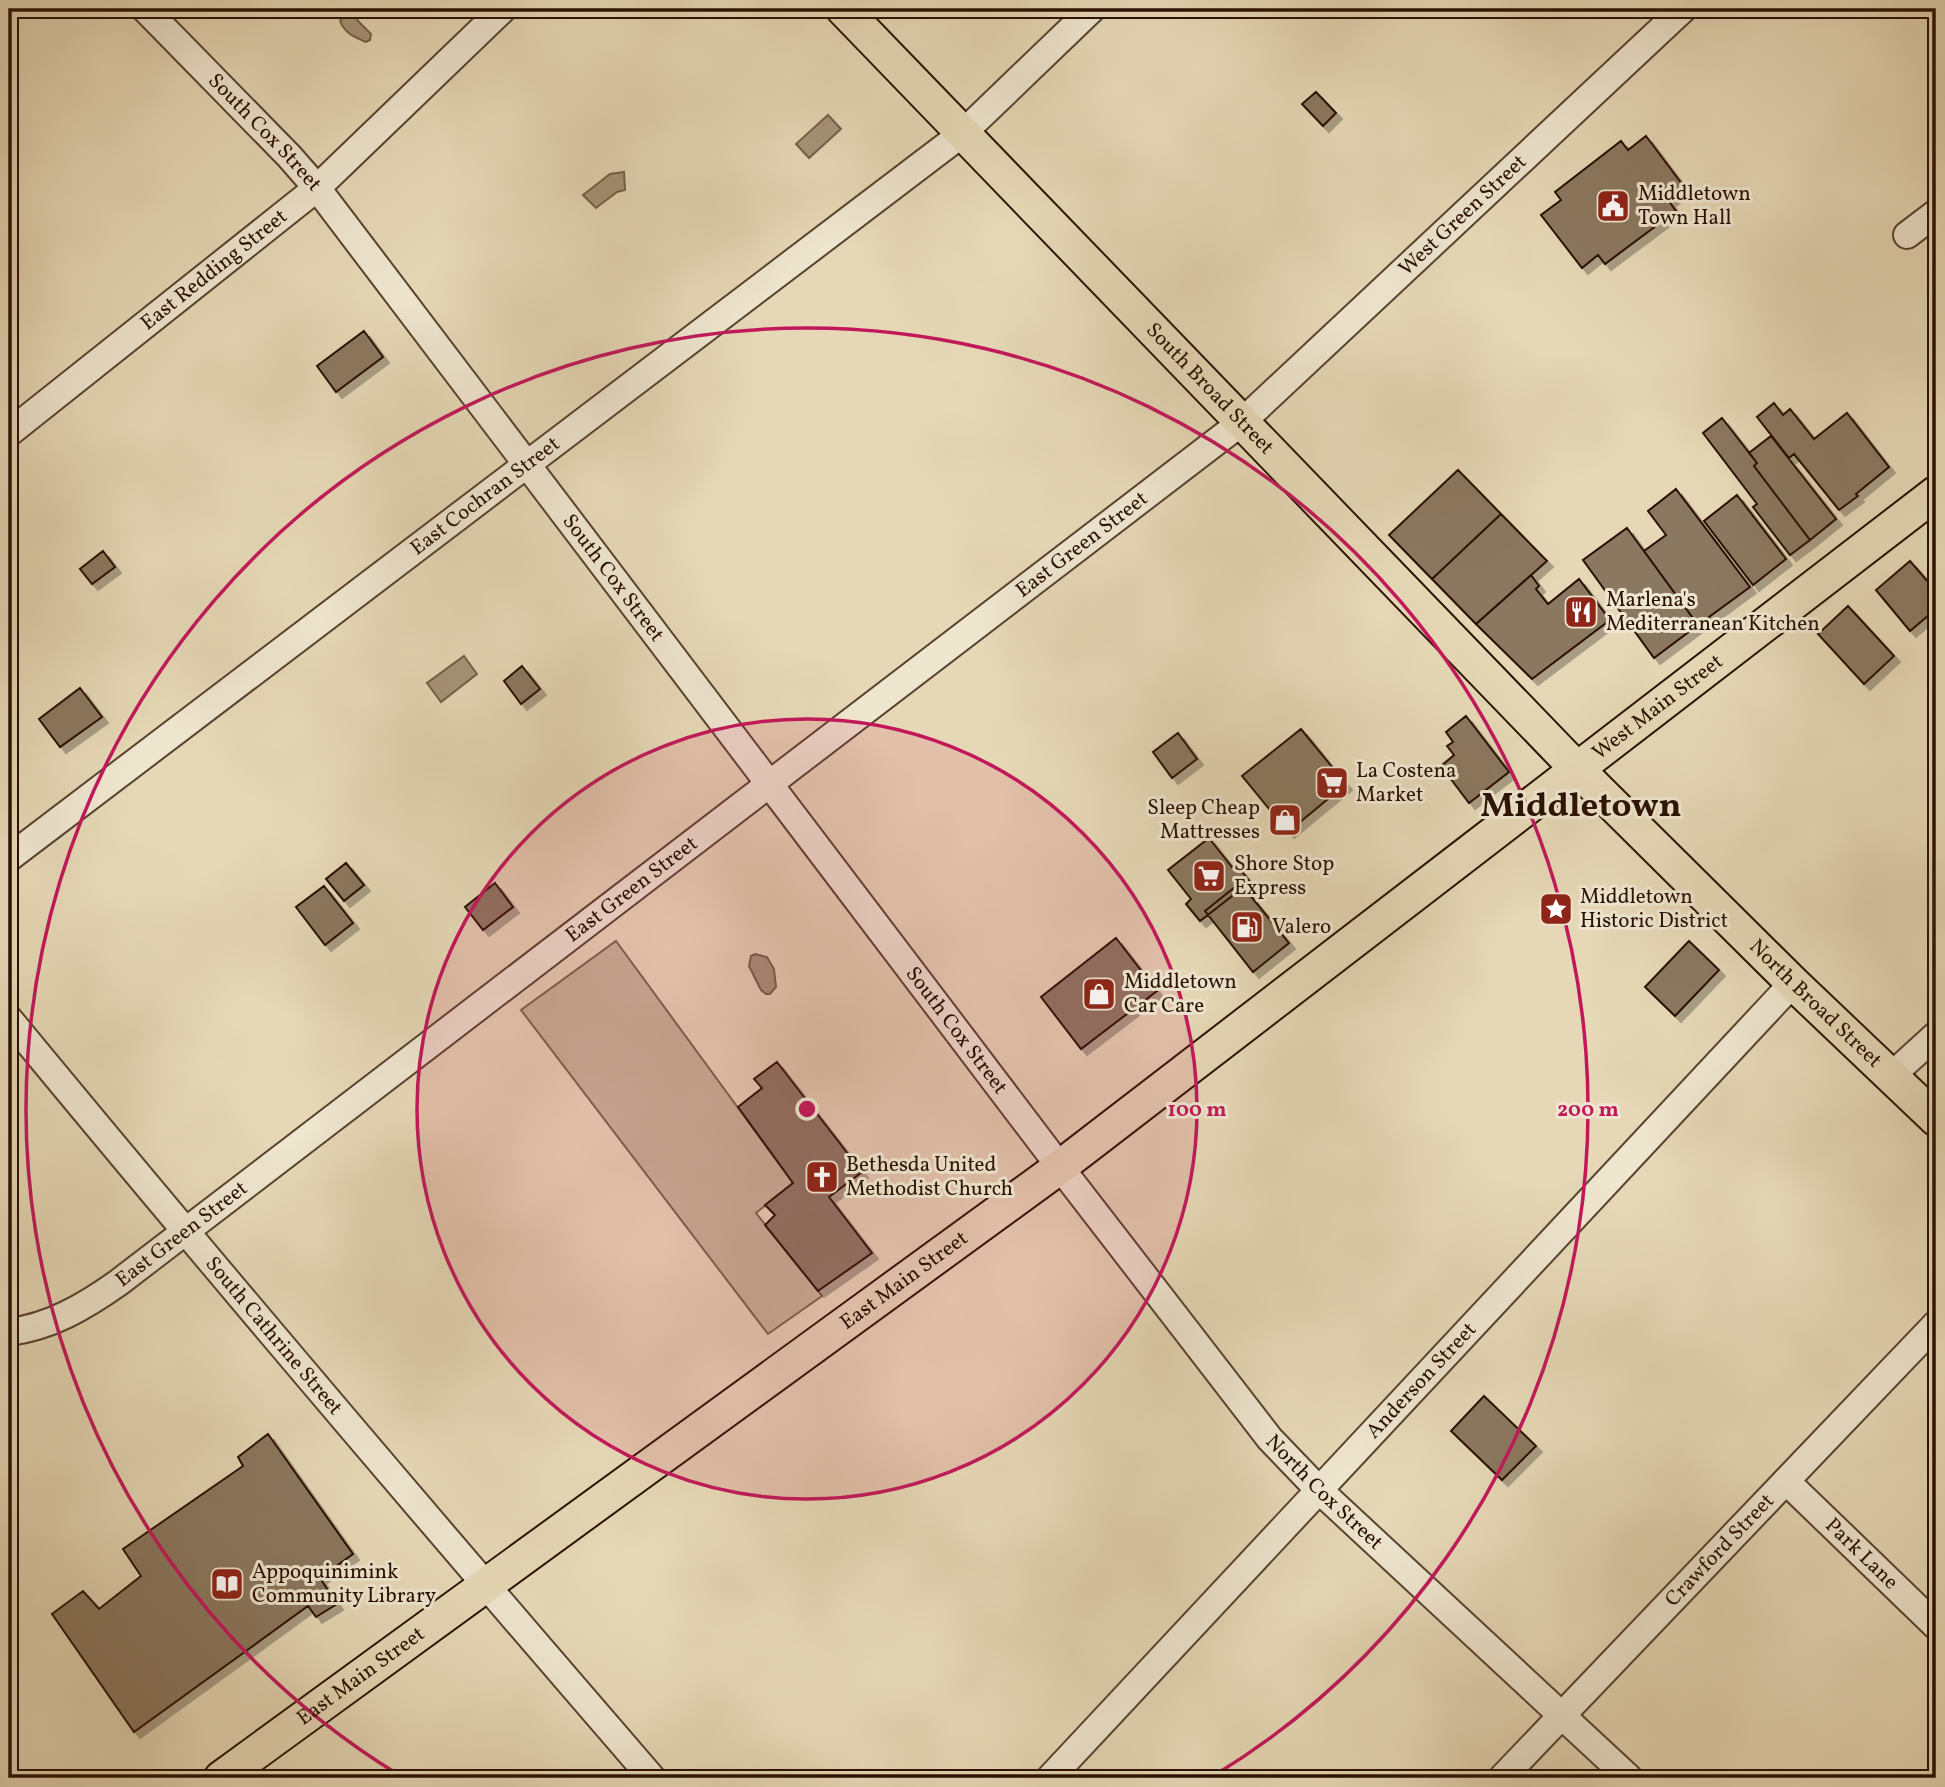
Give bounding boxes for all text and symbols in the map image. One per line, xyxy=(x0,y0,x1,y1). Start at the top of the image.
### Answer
street label: South Cox Street xyxy=(201,67,328,198)
street label: West Green Street xyxy=(1392,148,1533,283)
place label: Middletown Town Hall xyxy=(1638,180,1751,233)
public building icon: Middletown Town Hall xyxy=(1594,187,1632,225)
street label: East Redding Street xyxy=(134,202,294,337)
street label: South Broad Street xyxy=(1139,316,1280,461)
street label: East Cochran Street xyxy=(404,430,566,563)
street label: East Green Street xyxy=(1010,485,1154,605)
street label: South Cox Street xyxy=(555,508,671,648)
place label: Marlena's Mediterranean Kitchen xyxy=(1606,586,1820,639)
restaurant icon: Marlena's Mediterranean Kitchen xyxy=(1562,593,1600,631)
street label: West Main Street xyxy=(1586,647,1729,767)
place label: La Costena Market xyxy=(1356,757,1456,810)
supermarket icon: La Costena Market xyxy=(1313,764,1351,802)
district label: Middletown xyxy=(1480,783,1682,831)
place label: Sleep Cheap Mattresses xyxy=(1147,794,1260,847)
shop icon: Sleep Cheap Mattresses xyxy=(1266,801,1304,839)
street label: East Green Street xyxy=(560,829,704,949)
place label: Shore Stop Express xyxy=(1234,850,1334,903)
supermarket icon: Shore Stop Express xyxy=(1190,857,1228,895)
place label: Middletown Historic District xyxy=(1580,883,1728,936)
place icon: Middletown Historic District xyxy=(1537,890,1575,928)
fuel station icon: Valero xyxy=(1228,908,1266,946)
place label: Valero xyxy=(1272,913,1331,942)
street label: North Broad Street xyxy=(1742,933,1888,1075)
street label: South Cox Street xyxy=(898,961,1014,1100)
place label: Middletown Car Care xyxy=(1124,968,1237,1021)
shop icon: Middletown Car Care xyxy=(1080,975,1118,1013)
text: 100 m xyxy=(1167,1096,1227,1125)
text: 200 m xyxy=(1557,1096,1619,1125)
centre of rings xyxy=(795,1097,819,1121)
place label: Bethesda United Methodist Church xyxy=(846,1151,1013,1204)
church icon: Bethesda United Methodist Church xyxy=(803,1158,841,1196)
street label: East Green Street xyxy=(110,1174,254,1294)
street label: East Main Street xyxy=(834,1224,974,1337)
street label: South Cathrine Street xyxy=(198,1250,349,1421)
street label: Anderson Street xyxy=(1360,1316,1483,1445)
street label: North Cox Street xyxy=(1259,1428,1389,1557)
street label: Crawford Street xyxy=(1658,1487,1781,1613)
street label: Park Lane xyxy=(1818,1512,1905,1596)
place label: Appoquinimink Community Library xyxy=(252,1558,437,1611)
library icon: Appoquinimink Community Library xyxy=(208,1565,246,1603)
street label: East Main Street xyxy=(291,1620,431,1733)

